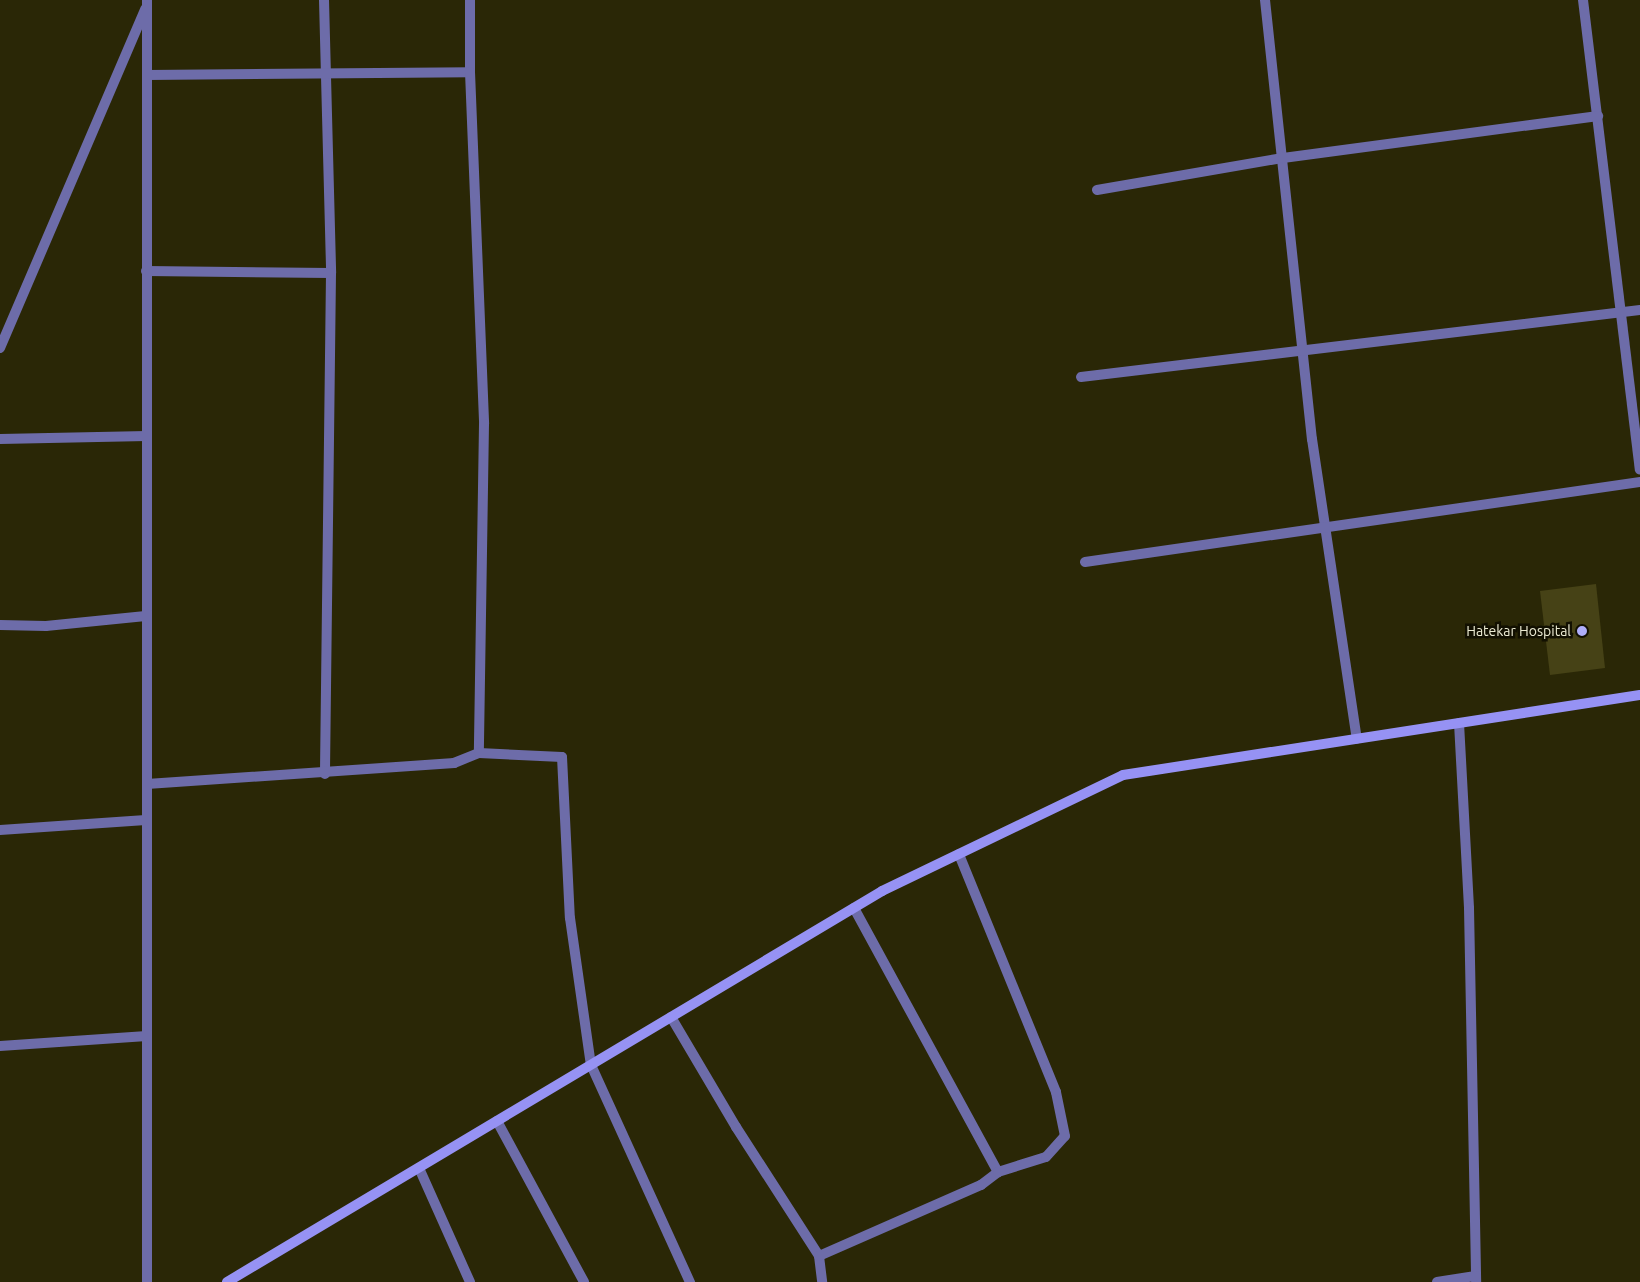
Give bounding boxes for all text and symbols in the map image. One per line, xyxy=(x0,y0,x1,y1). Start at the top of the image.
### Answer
place label: Hatekar Hospital xyxy=(1466,623,1571,639)
marker: Hatekar Hospital xyxy=(1575,624,1589,638)

